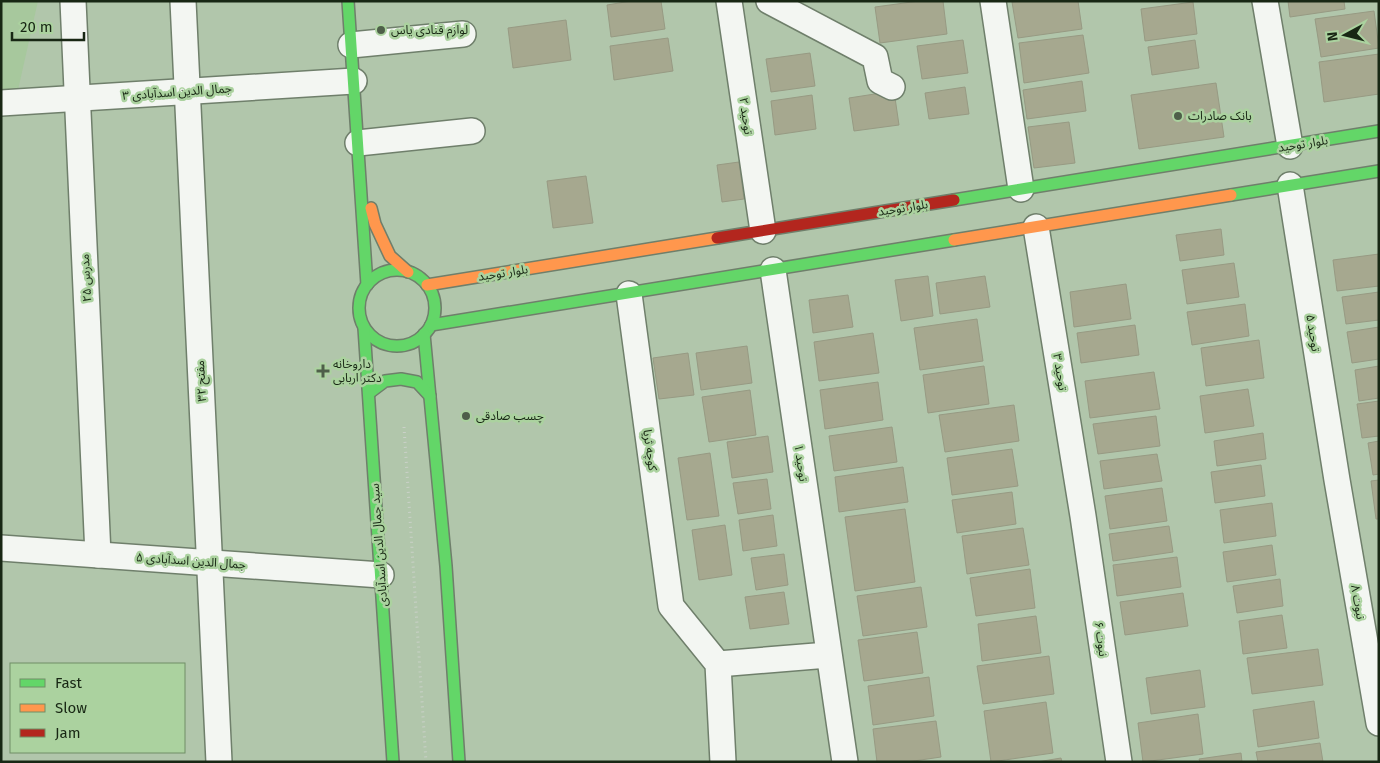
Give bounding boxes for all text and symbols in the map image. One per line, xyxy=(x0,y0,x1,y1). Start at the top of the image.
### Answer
scale bar xyxy=(12,10,85,42)
north arrow xyxy=(1320,10,1370,60)
text: 20 m xyxy=(20,18,53,36)
place label: لوازم قنادی یاس xyxy=(391,23,468,39)
marker: لوازم قنادی یاس xyxy=(375,24,387,36)
text: N xyxy=(1324,31,1342,42)
street label: جمال الدین اسدآبادی ۳ xyxy=(122,81,232,103)
street label: توحید ۲ xyxy=(736,97,756,136)
place label: بانک صادرات xyxy=(1188,109,1252,123)
marker: بانک صادرات xyxy=(1172,110,1184,122)
street label: بلوار توحید xyxy=(1277,133,1329,155)
street label: بلوار توحید xyxy=(877,197,929,219)
street label: مدرس ۲۵ xyxy=(78,254,94,302)
street label: بلوار توحید xyxy=(477,262,529,284)
street label: توحید ۵ xyxy=(1303,314,1323,353)
street label: توحید ۳ xyxy=(1050,353,1070,392)
place label: داروخانه دکتر اربابی xyxy=(333,357,382,385)
street label: مفتح ۳۲ xyxy=(193,360,211,402)
marker: داروخانه دکتر اربابی xyxy=(317,365,329,377)
place label: چسب صادقی xyxy=(476,409,544,424)
marker: چسب صادقی xyxy=(460,410,472,422)
street label: کوچه ثریا xyxy=(639,428,660,473)
street label: توحید ۱ xyxy=(791,444,811,483)
street label: سید جمال الدین اسدآبادی xyxy=(368,483,390,607)
street label: جمال الدین اسدآبادی ۵ xyxy=(136,550,246,572)
street label: نبوت ۸ xyxy=(1348,584,1368,620)
street label: نبوت ۶ xyxy=(1092,621,1110,657)
legend xyxy=(10,663,185,753)
text: Fast xyxy=(55,674,82,692)
text: Slow xyxy=(55,699,87,717)
text: Jam xyxy=(55,724,81,742)

